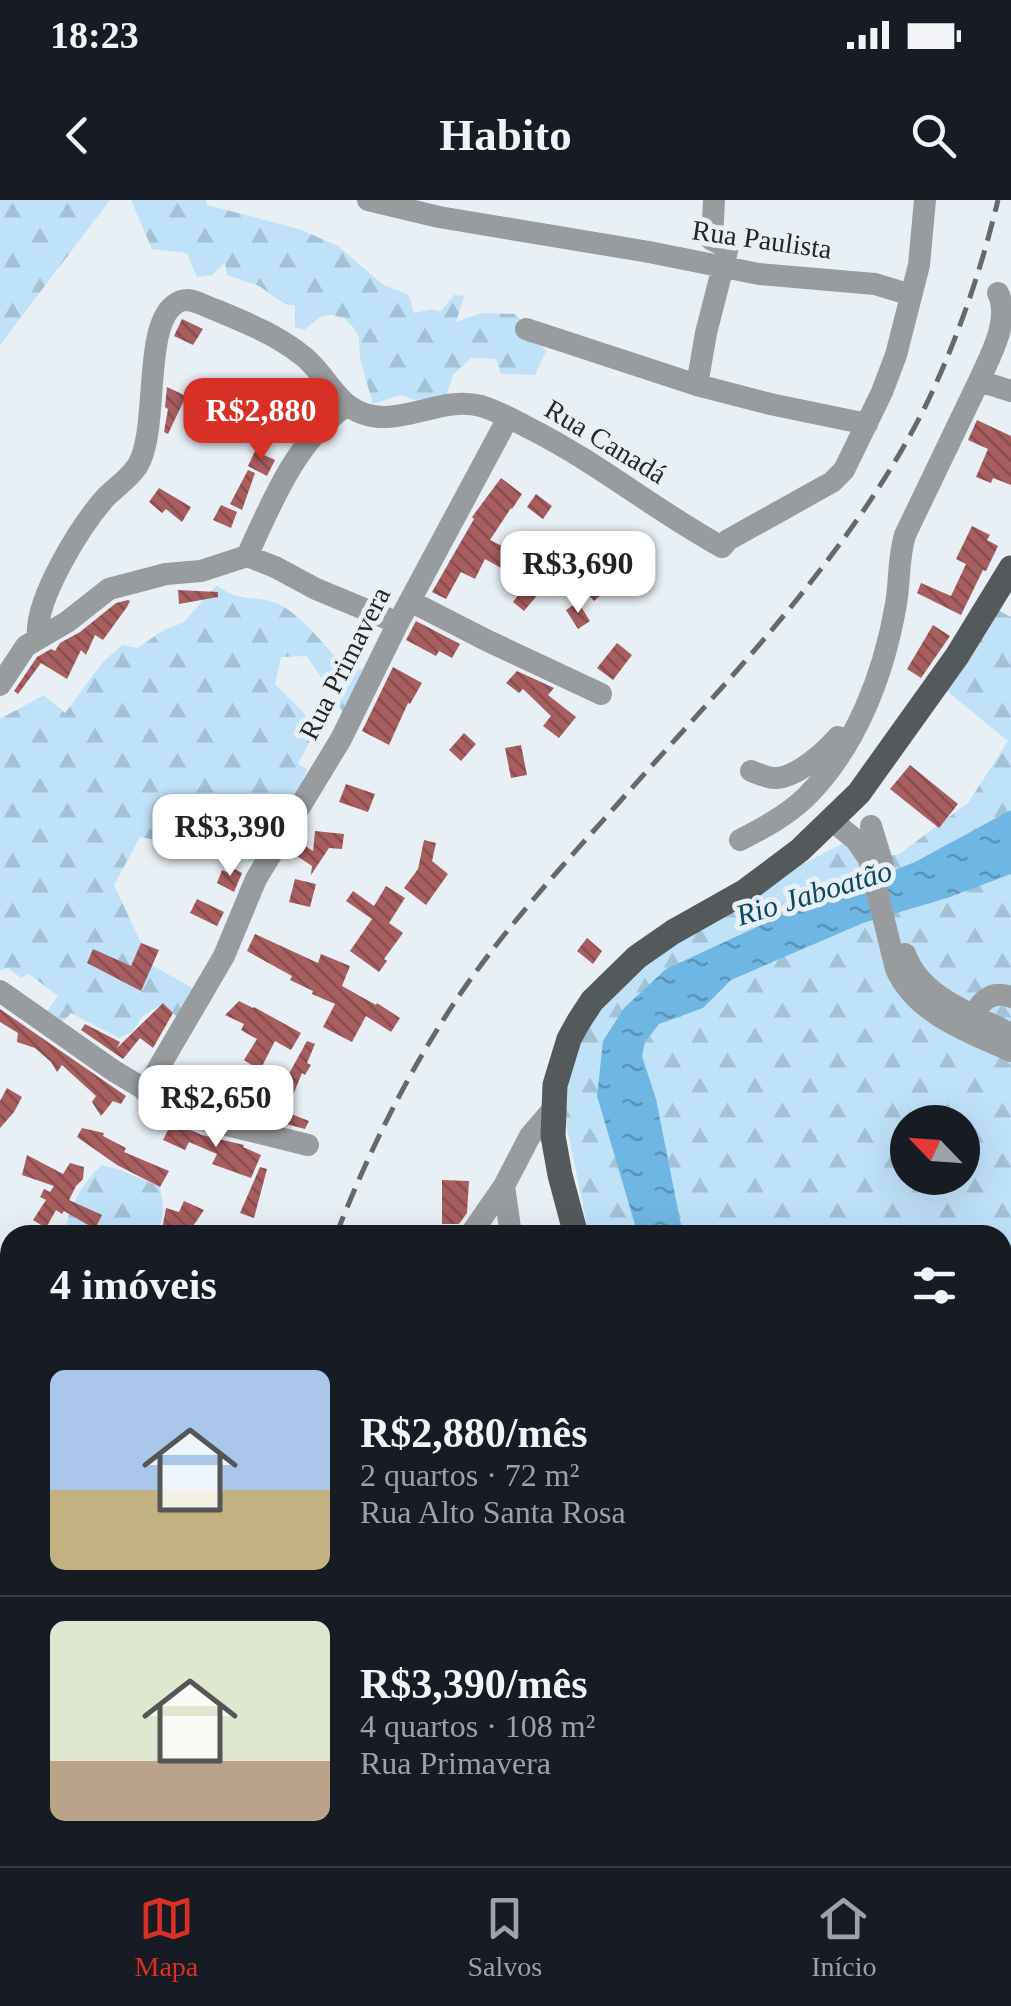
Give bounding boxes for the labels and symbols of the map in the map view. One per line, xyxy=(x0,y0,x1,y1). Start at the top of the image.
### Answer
street label: Rua Paulista xyxy=(690,214,834,265)
pin: R$2,880 xyxy=(169,378,353,463)
street label: Rua Canadá xyxy=(539,393,673,490)
pin: R$3,690 xyxy=(486,531,670,616)
street label: Rua Primavera xyxy=(293,581,396,745)
pin: R$3,390 xyxy=(138,794,322,879)
water label: Rio Jaboatão xyxy=(731,853,896,932)
pin: R$2,650 xyxy=(124,1065,308,1150)
north arrow xyxy=(890,1105,980,1195)

